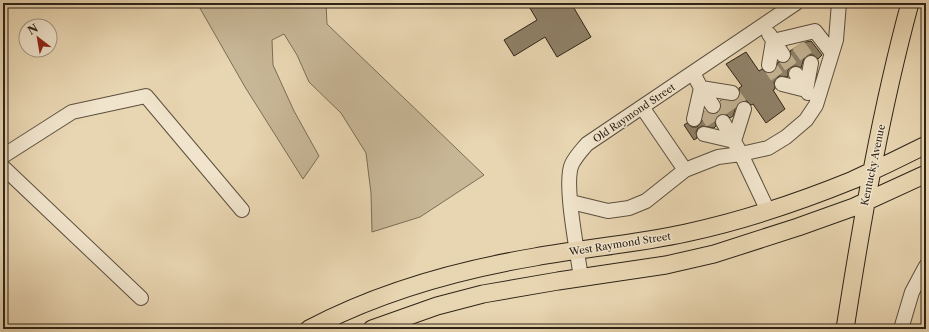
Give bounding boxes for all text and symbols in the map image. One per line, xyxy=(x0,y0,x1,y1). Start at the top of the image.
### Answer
north arrow xyxy=(18,18,58,58)
text: N xyxy=(25,21,41,38)
street label: Old Raymond Street xyxy=(590,80,678,145)
street label: Kentucky Avenue xyxy=(858,123,888,207)
street label: West Raymond Street xyxy=(567,229,672,259)

